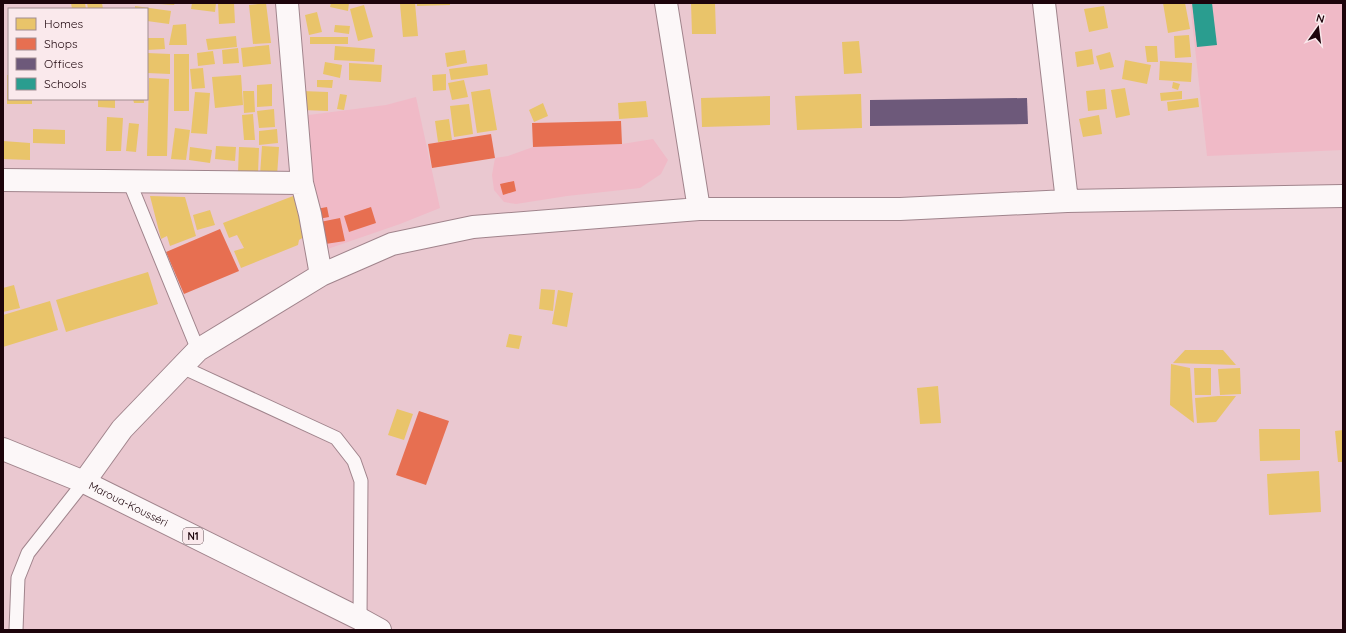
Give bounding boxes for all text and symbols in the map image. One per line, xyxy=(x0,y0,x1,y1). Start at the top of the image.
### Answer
legend xyxy=(8,8,148,100)
north arrow xyxy=(1298,8,1338,48)
text: N xyxy=(1315,11,1326,26)
text: Homes xyxy=(44,16,84,31)
text: Shops xyxy=(44,36,78,51)
text: Offices xyxy=(44,56,83,71)
text: Schools xyxy=(44,76,87,91)
street label: Maroua-Kousséri xyxy=(86,478,170,530)
road number: N1 xyxy=(183,528,203,544)

